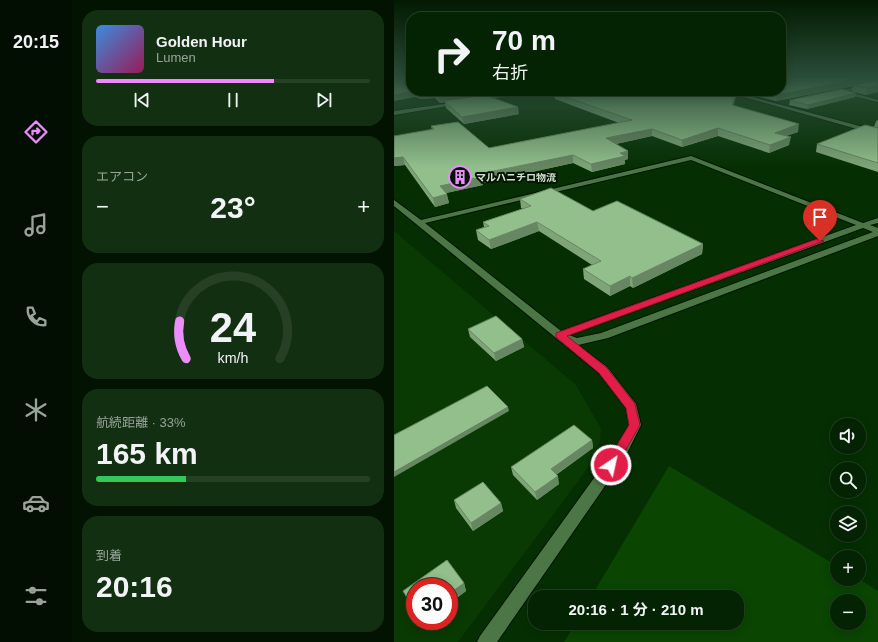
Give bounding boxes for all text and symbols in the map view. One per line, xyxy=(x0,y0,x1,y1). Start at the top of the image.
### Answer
text: 70 m xyxy=(492,25,556,56)
icon: right xyxy=(426,28,478,80)
text: 20:15 xyxy=(13,32,59,52)
text: Golden Hour xyxy=(156,33,247,50)
text: Lumen xyxy=(156,50,196,65)
text: 右折 xyxy=(492,63,528,83)
icon: previous xyxy=(131,89,153,111)
icon: pause xyxy=(222,89,244,111)
icon: next xyxy=(313,89,335,111)
icon: directions xyxy=(22,118,50,146)
building icon: マルハニチロ物流 xyxy=(447,164,473,190)
text: エアコン xyxy=(96,169,148,184)
place label: マルハニチロ物流 xyxy=(476,172,556,183)
text: 23° xyxy=(210,191,256,224)
text: − xyxy=(96,194,109,219)
text: + xyxy=(357,194,370,219)
pin xyxy=(803,200,837,241)
icon: arrive xyxy=(809,206,831,228)
icon: music xyxy=(22,211,50,239)
icon: phone xyxy=(22,303,50,331)
text: 24 xyxy=(210,304,256,351)
text: km/h xyxy=(218,350,249,366)
icon: climate xyxy=(22,396,50,424)
text: 航続距離 · 33% xyxy=(96,415,186,430)
map controls xyxy=(830,418,866,630)
button: sound xyxy=(830,418,866,454)
text: 165 km xyxy=(96,437,198,470)
position arrow xyxy=(590,444,632,486)
button: search xyxy=(830,462,866,498)
icon: car xyxy=(22,489,50,517)
button: layers xyxy=(830,506,866,542)
text: 到着 xyxy=(96,548,122,563)
button: + xyxy=(830,550,866,586)
text: 20:16 xyxy=(96,570,173,603)
speed limit sign: 30 xyxy=(406,578,458,630)
icon: filters xyxy=(22,582,50,610)
button: − xyxy=(830,594,866,630)
text: 20:16 · 1 分 · 210 m xyxy=(568,601,704,618)

